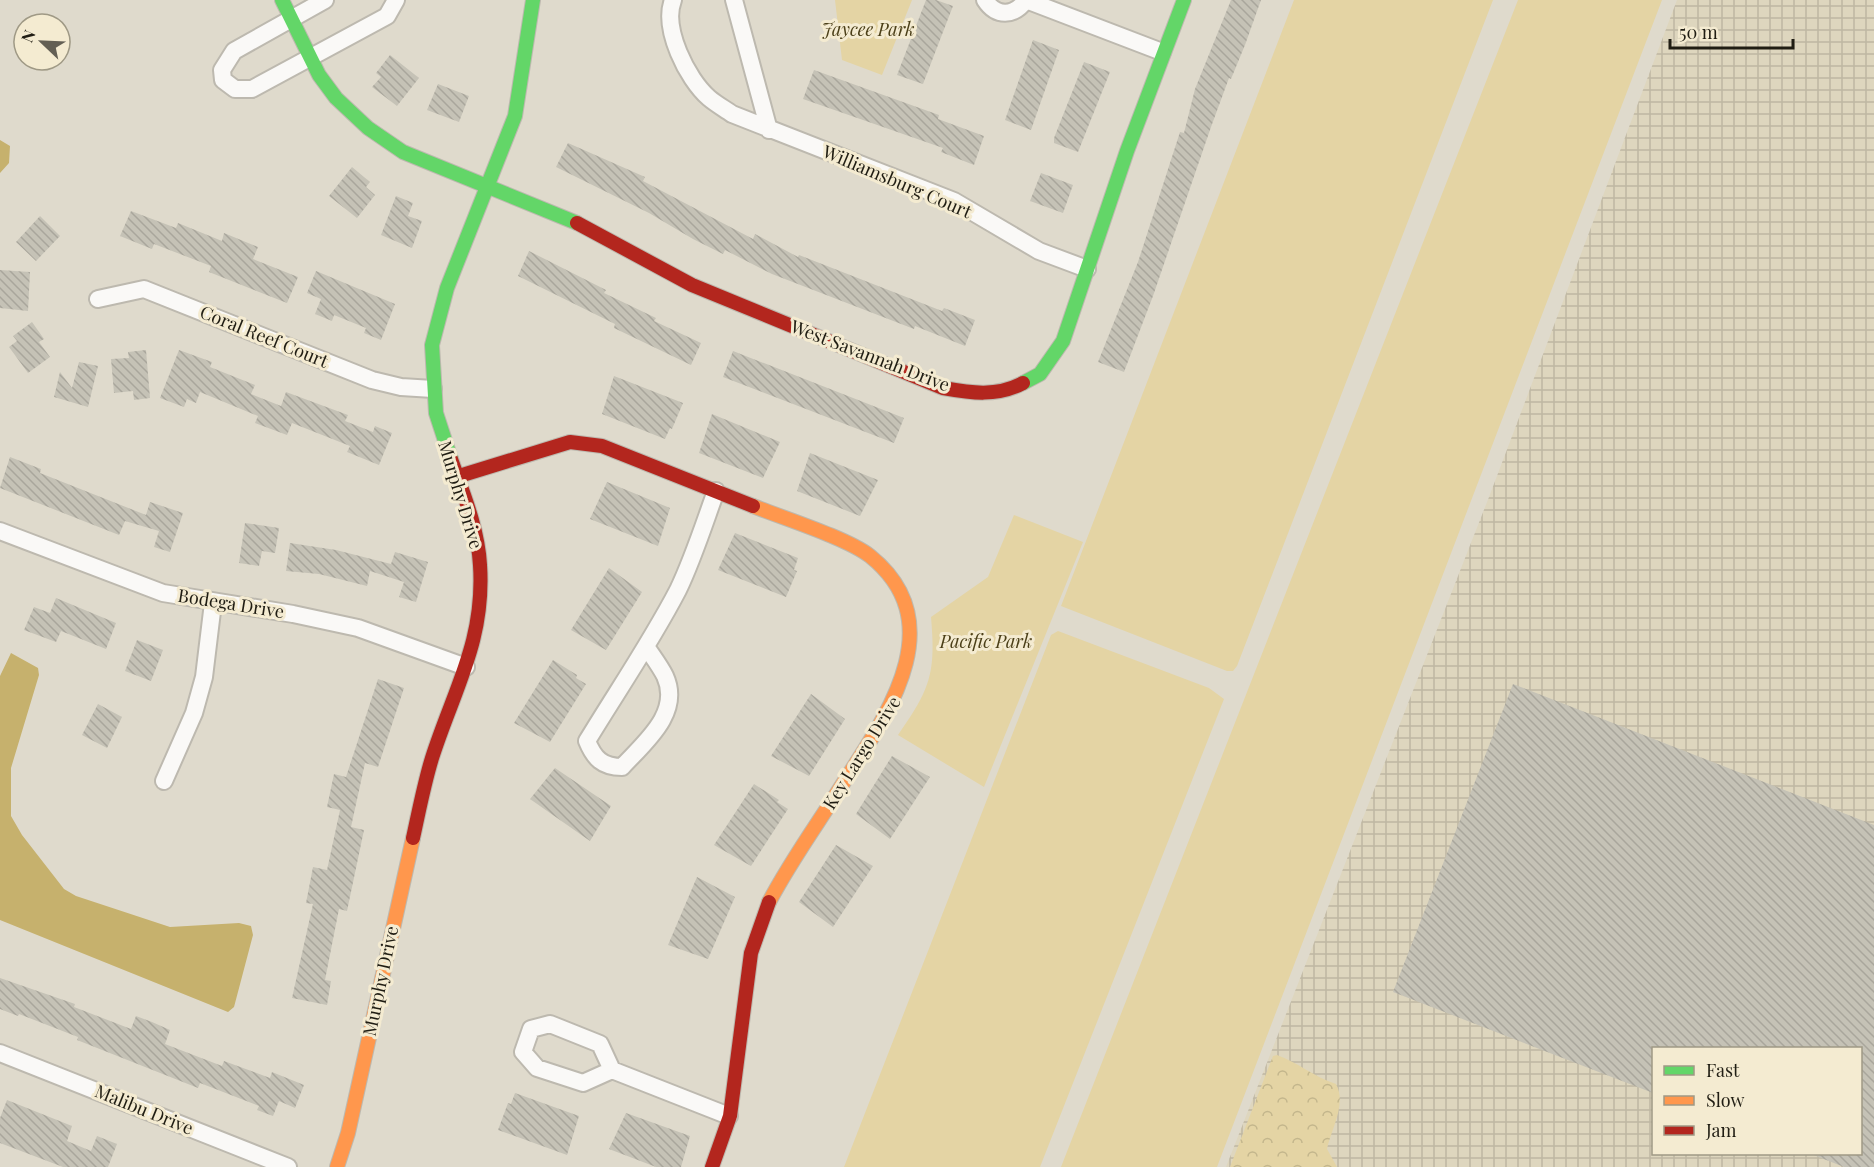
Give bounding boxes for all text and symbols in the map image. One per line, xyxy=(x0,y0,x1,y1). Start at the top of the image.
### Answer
north arrow xyxy=(12,12,72,72)
scale bar xyxy=(1670,12,1793,50)
park label: Jaycee Park xyxy=(821,17,915,41)
text: 50 m xyxy=(1679,20,1718,44)
text: N xyxy=(16,26,40,45)
street label: Williamsburg Court xyxy=(818,139,976,224)
street label: Coral Reef Court xyxy=(197,299,333,373)
street label: West Savannah Drive xyxy=(786,313,953,396)
street label: Murphy Drive xyxy=(433,438,489,552)
street label: Bodega Drive xyxy=(176,583,286,623)
park label: Pacific Park xyxy=(939,629,1032,653)
street label: Key Largo Drive xyxy=(817,691,906,814)
street label: Murphy Drive xyxy=(357,924,403,1038)
legend xyxy=(1652,1047,1862,1155)
text: Fast xyxy=(1706,1058,1740,1082)
street label: Malibu Drive xyxy=(92,1078,197,1140)
text: Slow xyxy=(1706,1088,1744,1112)
text: Jam xyxy=(1705,1118,1736,1142)

